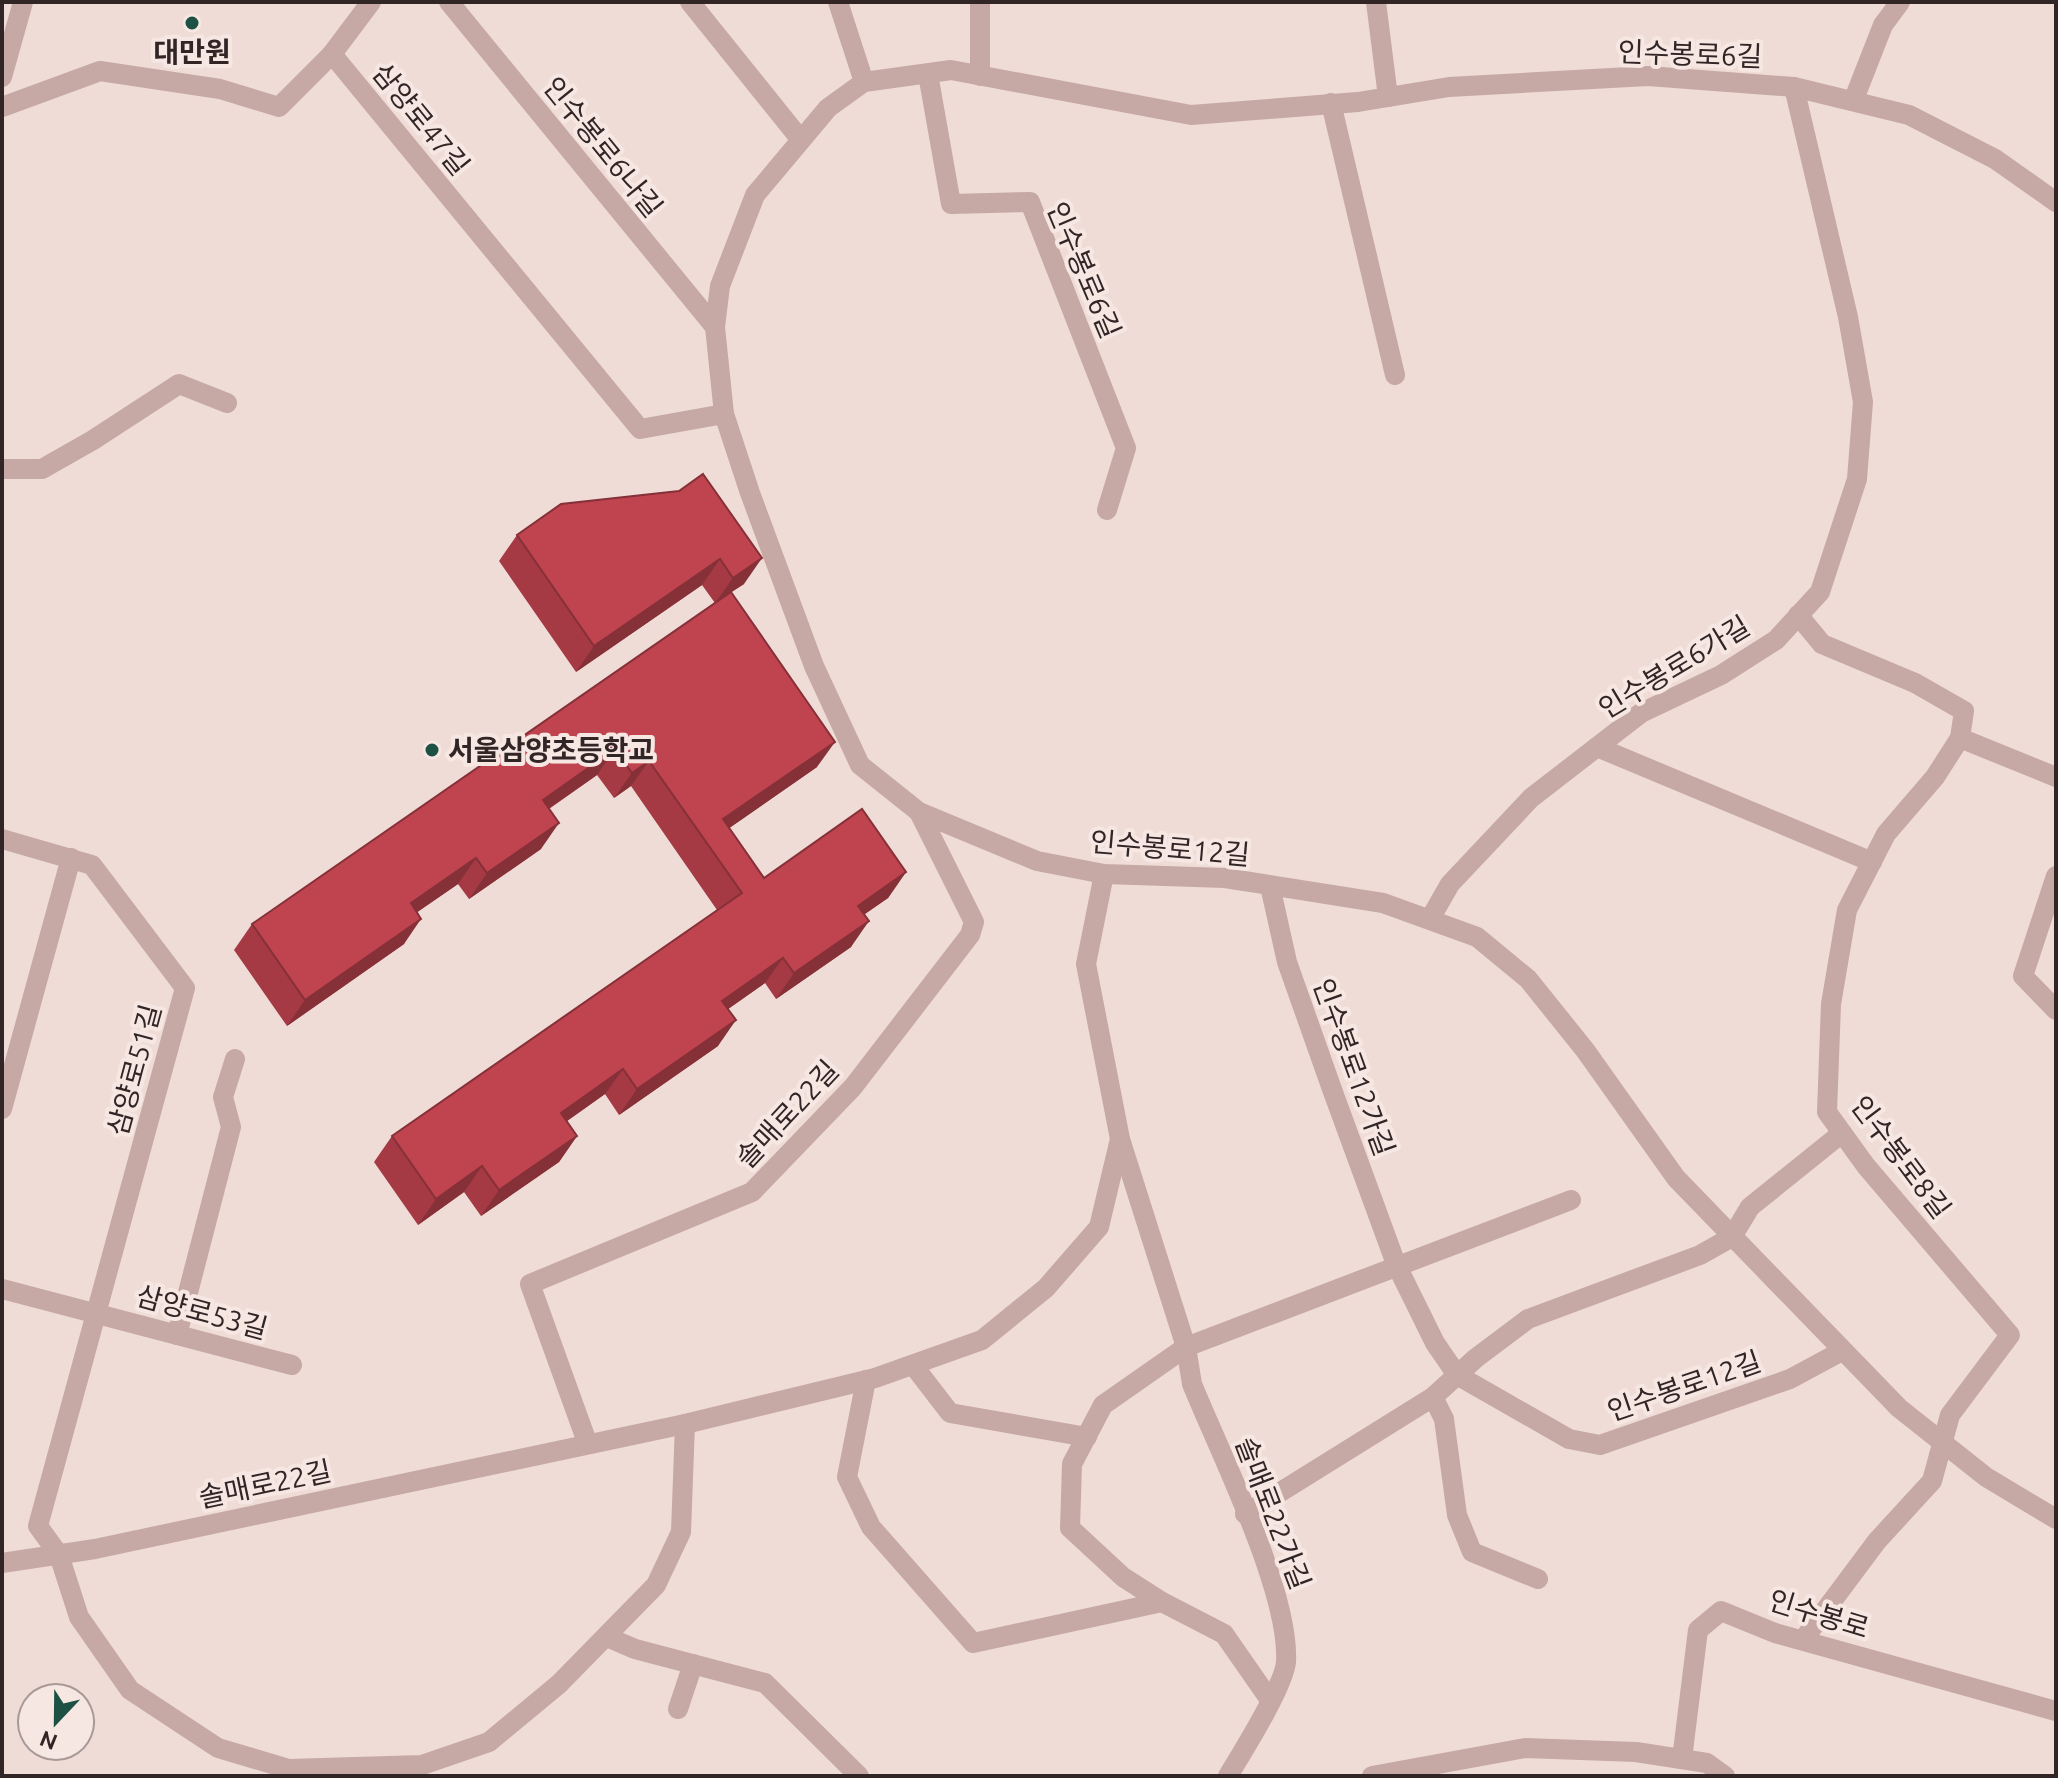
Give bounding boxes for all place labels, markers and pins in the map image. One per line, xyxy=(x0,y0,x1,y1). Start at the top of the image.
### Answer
marker: 대만원 xyxy=(183,14,201,32)
place label: 대만원 xyxy=(153,36,231,67)
place label: 서울삼양초등학교 xyxy=(448,734,654,765)
marker: 서울삼양초등학교 xyxy=(423,741,441,759)

